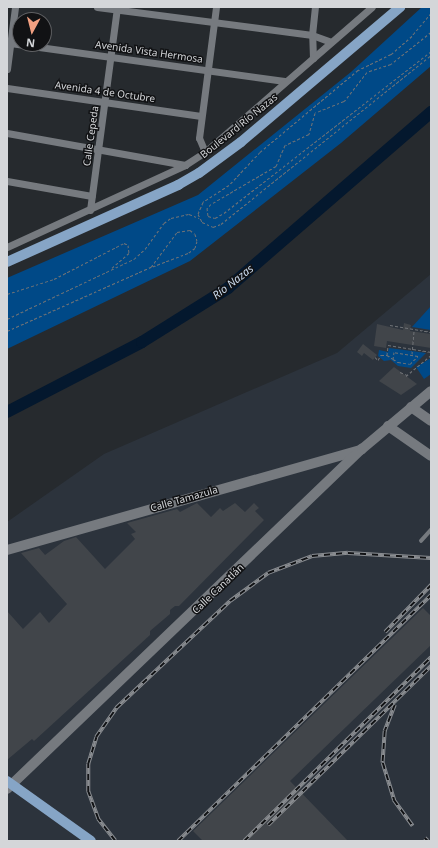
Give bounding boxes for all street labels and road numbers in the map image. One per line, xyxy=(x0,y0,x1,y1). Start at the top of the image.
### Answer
street label: Avenida Vista Hermosa xyxy=(94,39,204,65)
street label: Avenida 4 de Octubre xyxy=(54,79,156,105)
street label: Boulevard Río Nazas xyxy=(198,91,280,161)
street label: Calle Cepeda xyxy=(81,105,101,167)
street label: Calle Tamazula xyxy=(149,484,219,514)
street label: Calle Canatlán xyxy=(190,561,246,617)

